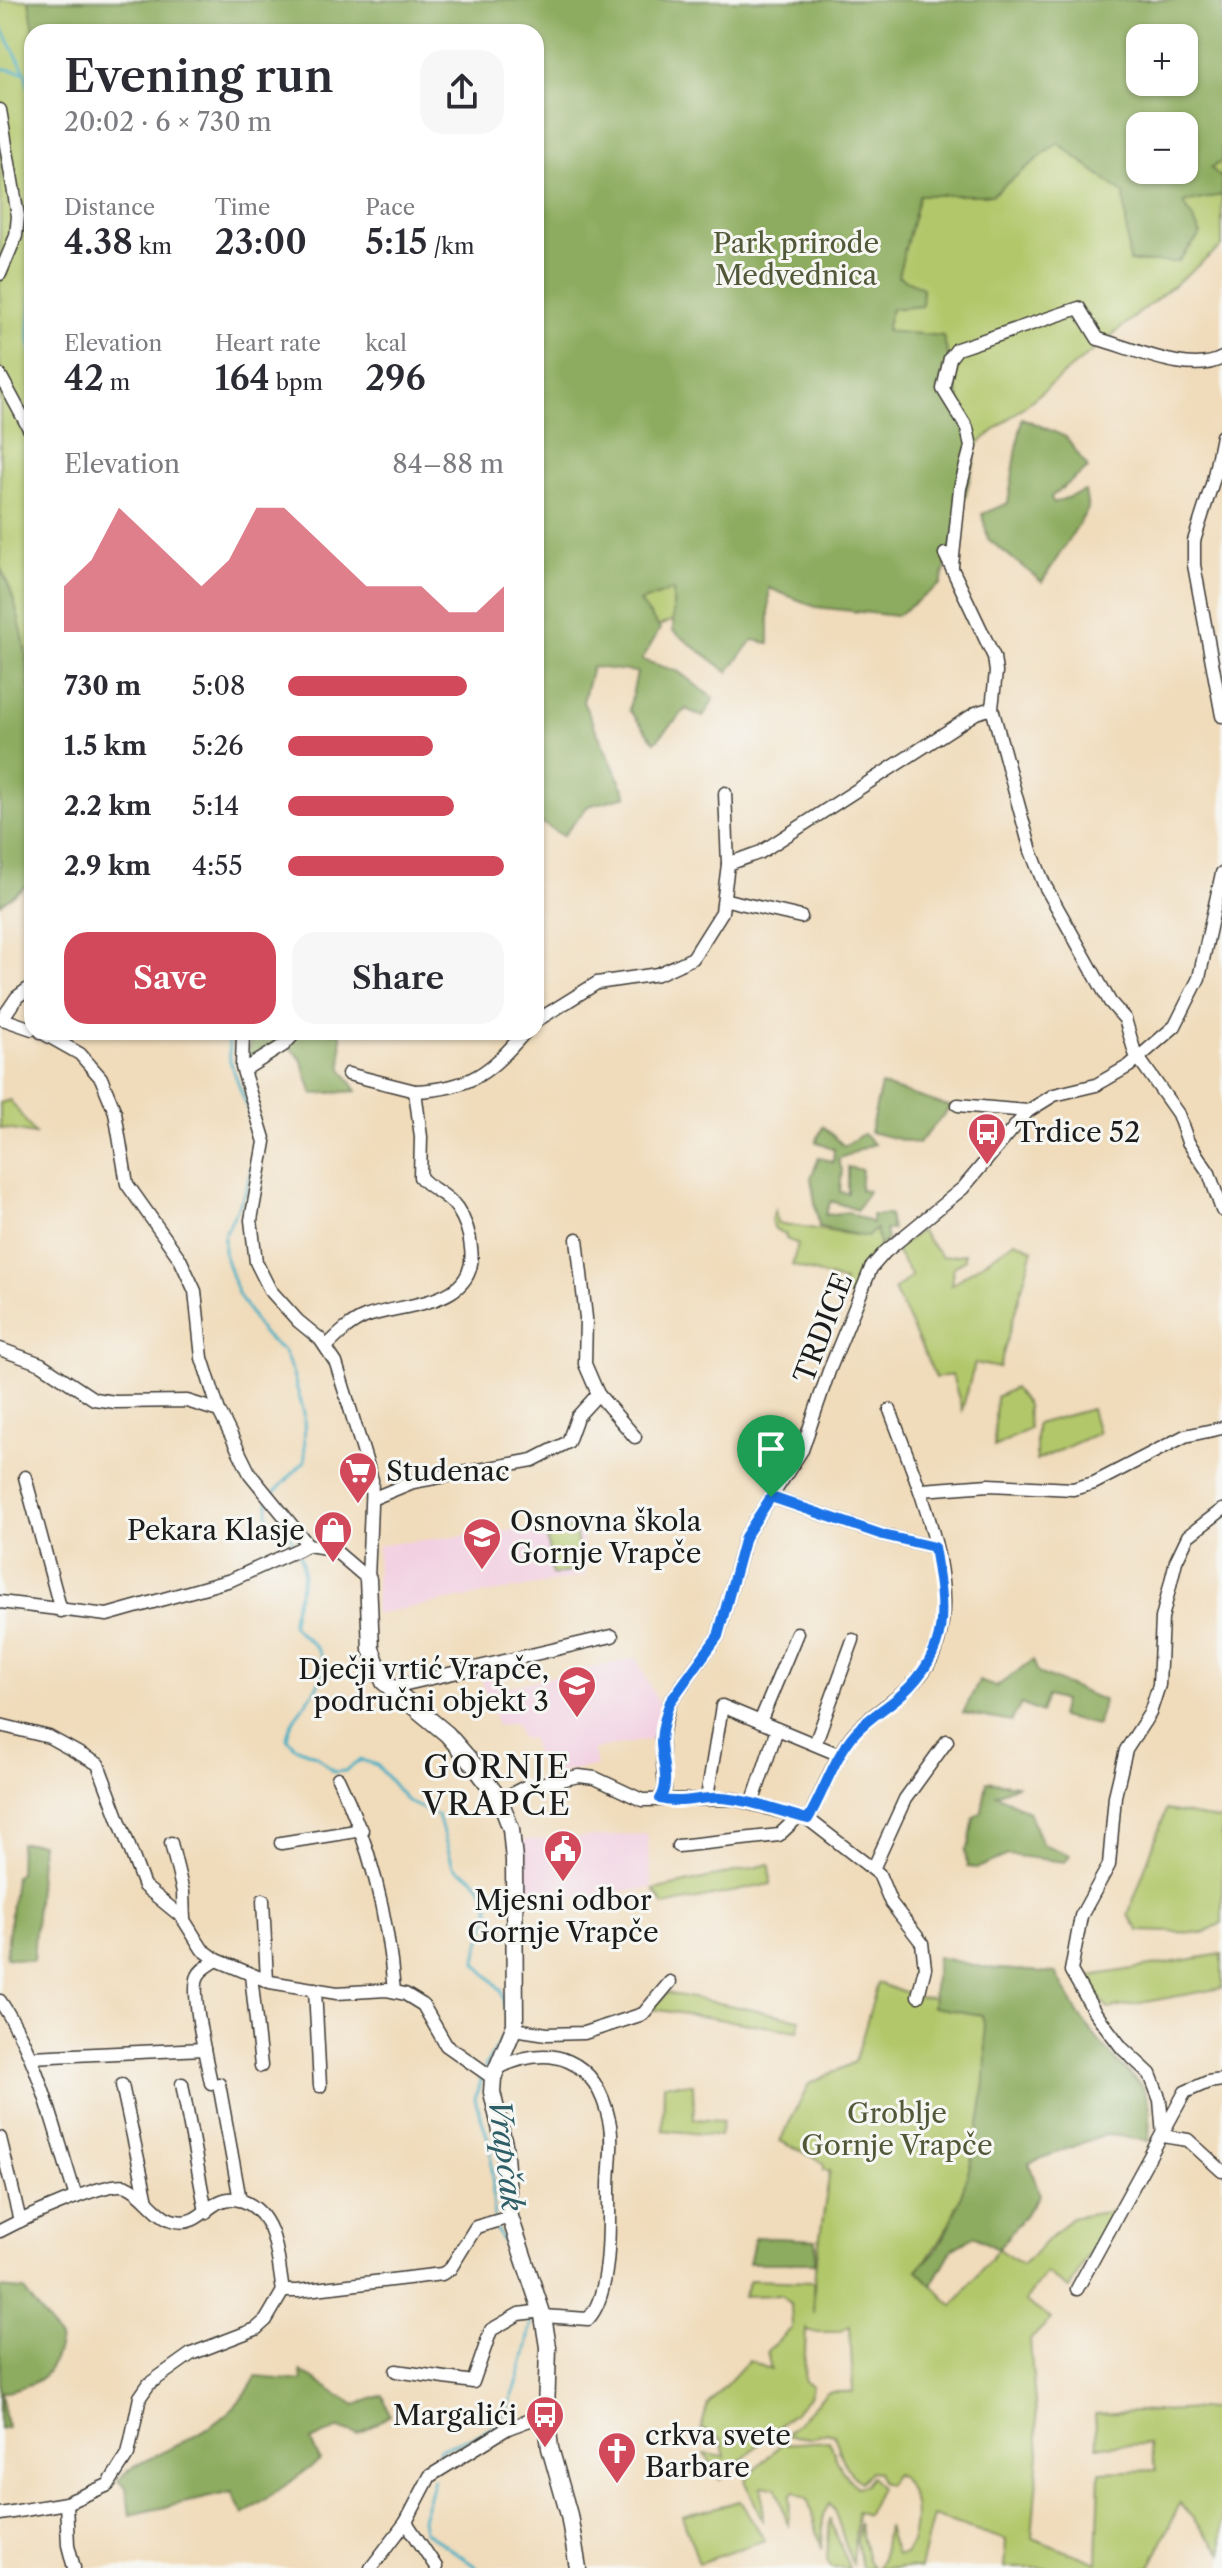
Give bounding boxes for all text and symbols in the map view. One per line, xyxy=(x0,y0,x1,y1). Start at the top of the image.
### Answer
map controls xyxy=(1126,24,1198,184)
button: + xyxy=(1126,24,1198,96)
text: Evening run xyxy=(64,49,334,103)
button: share xyxy=(420,50,504,134)
text: 20:02 · 6 × 730 m xyxy=(64,106,272,138)
button: − xyxy=(1126,112,1198,184)
text: Distance xyxy=(64,194,155,221)
text: Time xyxy=(215,194,270,221)
text: Pace xyxy=(365,194,415,221)
text: 4.38 xyxy=(64,221,133,263)
text: 23:00 xyxy=(215,221,307,263)
text: 5:15 xyxy=(365,221,428,263)
park label: Park prirode Medvednica xyxy=(713,226,879,292)
text: km xyxy=(133,233,172,260)
text: /km xyxy=(428,233,475,260)
text: Elevation xyxy=(64,330,162,357)
text: Heart rate xyxy=(215,330,321,357)
text: kcal xyxy=(365,330,407,357)
text: 42 xyxy=(64,357,104,399)
text: 164 xyxy=(215,357,270,399)
text: 296 xyxy=(365,357,426,399)
text: m xyxy=(104,369,130,396)
text: bpm xyxy=(270,369,323,396)
text: Elevation xyxy=(64,448,180,480)
text: 84–88 m xyxy=(392,448,504,480)
text: 730 m xyxy=(64,670,141,702)
text: 5:08 xyxy=(192,670,245,702)
text: 1.5 km xyxy=(64,730,147,762)
text: 5:26 xyxy=(192,730,244,762)
text: 2.2 km xyxy=(64,790,151,822)
text: 5:14 xyxy=(192,790,239,822)
text: 2.9 km xyxy=(64,850,151,882)
text: 4:55 xyxy=(192,850,243,882)
button: Save xyxy=(64,932,276,1024)
button: Share xyxy=(292,932,504,1024)
bus stop icon: Trdice 52 xyxy=(966,1111,1008,1166)
place label: Trdice 52 xyxy=(1015,1115,1140,1149)
street label: TRDICE xyxy=(787,1268,859,1388)
pin xyxy=(737,1415,805,1497)
icon: arrive xyxy=(749,1427,793,1471)
supermarket icon: Studenac xyxy=(337,1450,379,1505)
place label: Studenac xyxy=(386,1454,510,1488)
place label: Osnovna škola Gornje Vrapče xyxy=(510,1504,702,1570)
shop icon: Pekara Klasje xyxy=(312,1509,354,1564)
place label: Pekara Klasje xyxy=(127,1513,305,1547)
school or university icon: Osnovna škola Gornje Vrapče xyxy=(461,1516,503,1571)
place label: Dječji vrtić Vrapče, područni objekt 3 xyxy=(298,1652,549,1718)
school or university icon: Dječji vrtić Vrapče, područni objekt 3 xyxy=(556,1664,598,1719)
district label: GORNJE VRAPČE xyxy=(421,1747,572,1823)
public building icon: Mjesni odbor Gornje Vrapče xyxy=(542,1828,584,1883)
place label: Mjesni odbor Gornje Vrapče xyxy=(467,1883,659,1949)
park label: Groblje Gornje Vrapče xyxy=(801,2096,993,2162)
water label: Vrapčak xyxy=(481,2097,531,2214)
bus stop icon: Margalići xyxy=(524,2394,566,2449)
place label: Margalići xyxy=(393,2398,517,2432)
place label: crkva svete Barbare xyxy=(645,2418,791,2484)
church icon: crkva svete Barbare xyxy=(596,2430,638,2485)

